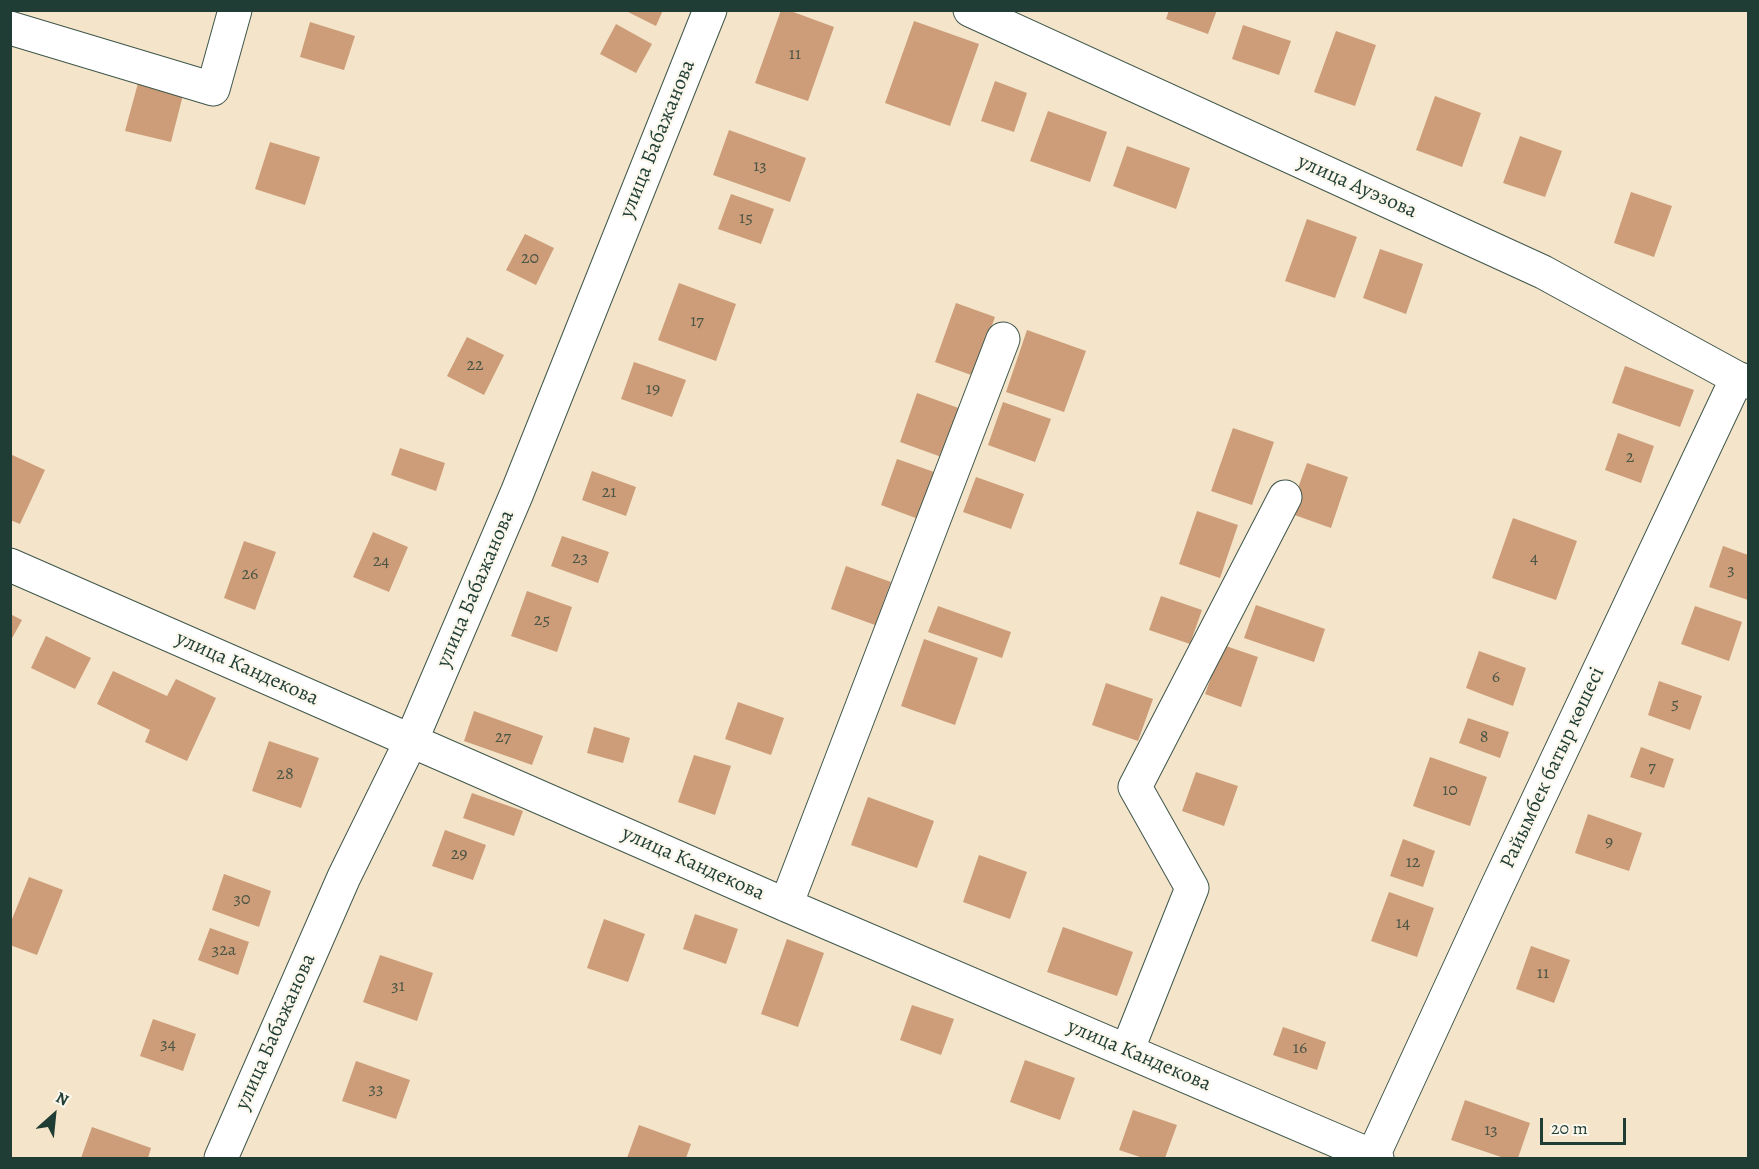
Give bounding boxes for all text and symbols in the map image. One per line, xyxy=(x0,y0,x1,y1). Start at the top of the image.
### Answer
house number: 11 xyxy=(789,44,801,66)
street label: улица Бабажанова xyxy=(615,56,701,222)
street label: улица Ауэзова xyxy=(1293,149,1421,225)
house number: 13 xyxy=(753,156,767,178)
house number: 15 xyxy=(739,208,753,230)
house number: 20 xyxy=(521,248,539,270)
house number: 17 xyxy=(690,311,704,333)
house number: 22 xyxy=(466,355,484,377)
house number: 19 xyxy=(646,379,660,401)
house number: 2 xyxy=(1626,447,1634,469)
house number: 21 xyxy=(602,482,616,504)
street label: улица Бабажанова xyxy=(432,507,520,671)
house number: 23 xyxy=(572,548,588,570)
house number: 4 xyxy=(1530,548,1538,570)
house number: 24 xyxy=(373,551,389,573)
house number: 3 xyxy=(1727,560,1735,582)
house number: 26 xyxy=(242,564,258,586)
house number: 25 xyxy=(534,610,550,632)
street label: улица Кандекова xyxy=(172,626,322,712)
street label: Райымбек батыр көшесі xyxy=(1495,663,1611,873)
house number: 6 xyxy=(1492,667,1500,689)
house number: 5 xyxy=(1671,694,1679,716)
house number: 27 xyxy=(495,727,511,749)
house number: 8 xyxy=(1480,727,1488,749)
house number: 7 xyxy=(1648,757,1656,779)
house number: 28 xyxy=(276,764,294,786)
house number: 10 xyxy=(1442,780,1458,802)
street label: улица Кандекова xyxy=(618,821,768,907)
house number: 9 xyxy=(1605,832,1613,854)
house number: 29 xyxy=(451,844,467,866)
house number: 12 xyxy=(1406,852,1420,874)
house number: 30 xyxy=(233,889,251,911)
house number: 14 xyxy=(1396,913,1410,935)
house number: 32а xyxy=(212,940,236,962)
street label: улица Бабажанова xyxy=(230,950,322,1114)
house number: 11 xyxy=(1537,963,1549,985)
house number: 31 xyxy=(391,976,405,998)
street label: улица Кандекова xyxy=(1063,1014,1215,1098)
house number: 34 xyxy=(160,1034,176,1056)
house number: 16 xyxy=(1293,1038,1307,1060)
house number: 33 xyxy=(369,1079,383,1101)
north arrow xyxy=(24,1085,84,1145)
text: N xyxy=(52,1087,72,1111)
scale bar xyxy=(1543,1106,1628,1144)
text: 20 m xyxy=(1551,1116,1588,1140)
house number: 13 xyxy=(1484,1120,1498,1142)

